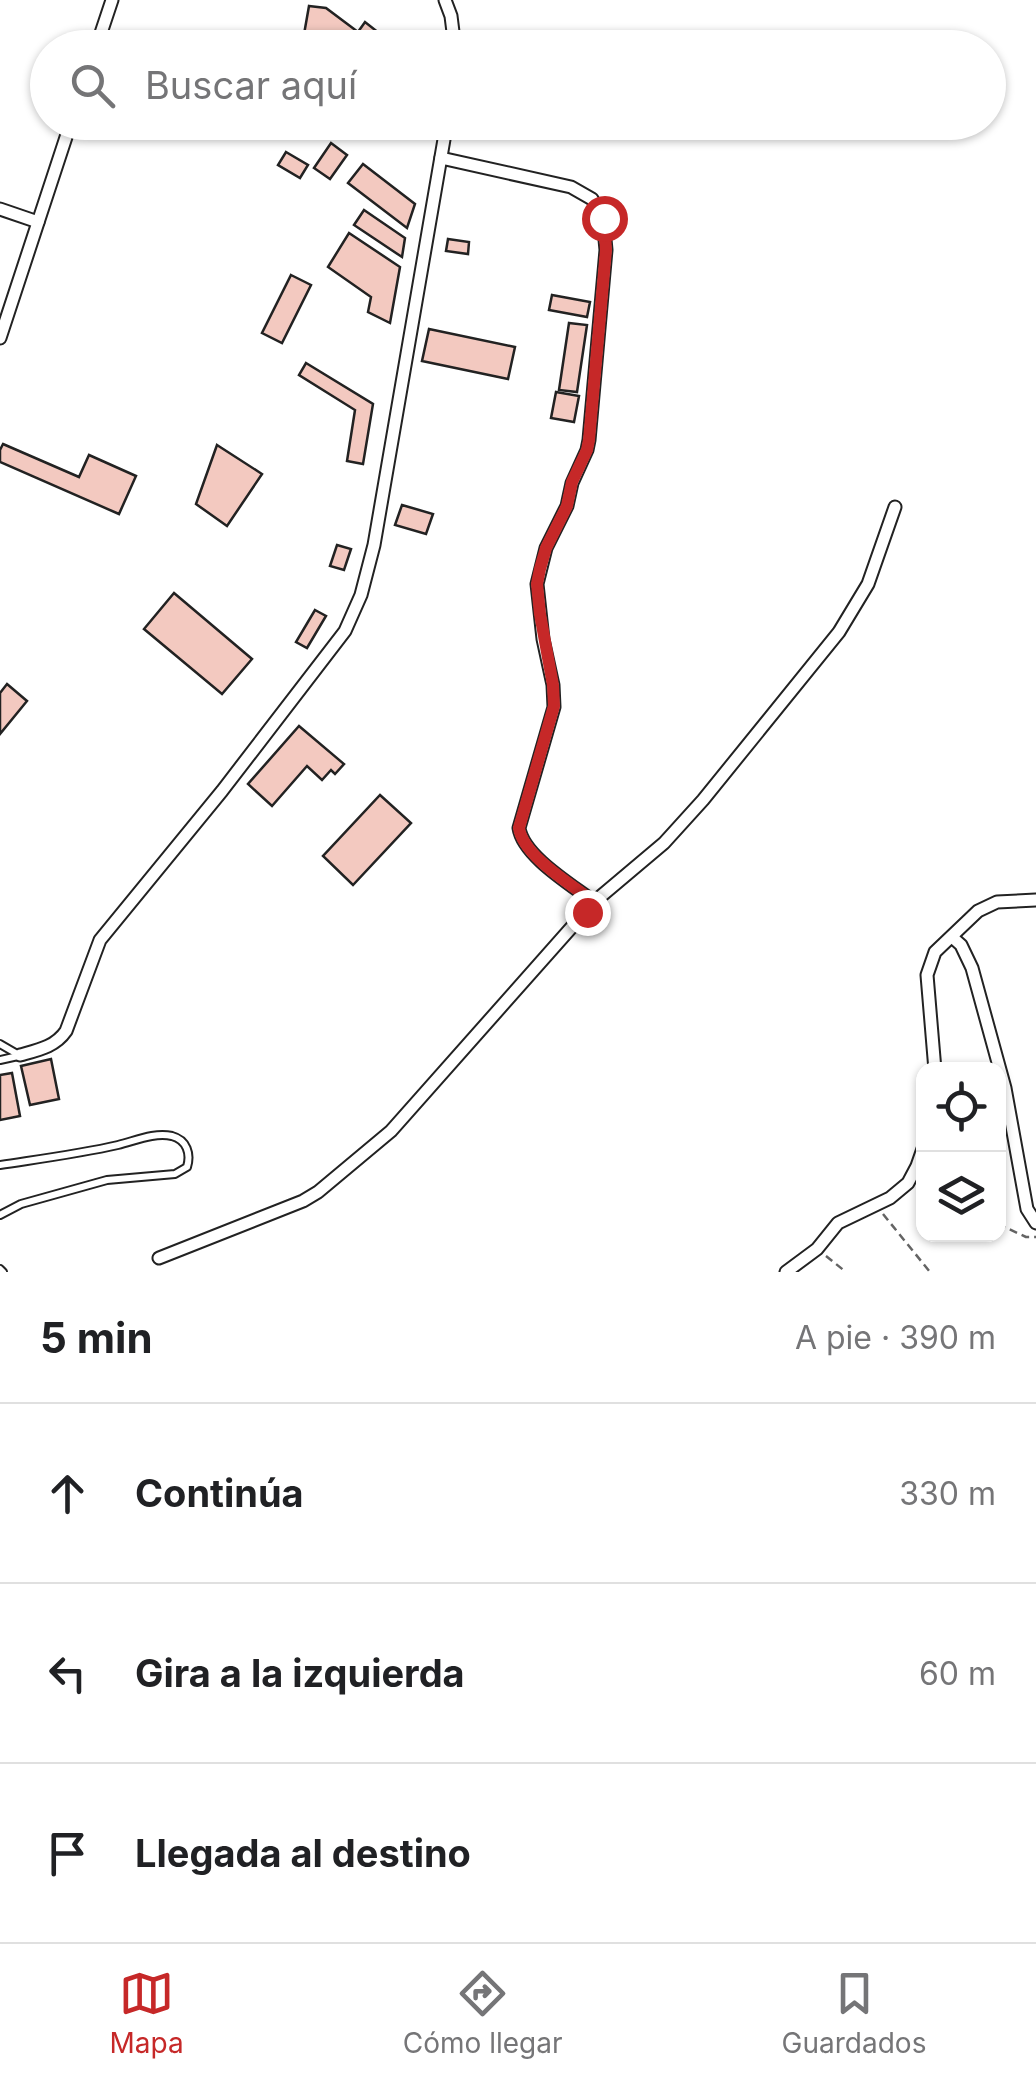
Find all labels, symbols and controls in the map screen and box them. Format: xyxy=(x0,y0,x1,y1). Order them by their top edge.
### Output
search box xyxy=(30,30,1006,140)
icon: search xyxy=(65,58,120,113)
text: Buscar aquí xyxy=(145,62,357,108)
route start xyxy=(582,196,628,242)
route end xyxy=(565,890,611,936)
map controls xyxy=(916,1062,1006,1242)
button: locate xyxy=(916,1062,1006,1152)
button: layers xyxy=(916,1152,1006,1242)
text: 5 min xyxy=(40,1312,153,1363)
text: A pie · 390 m xyxy=(795,1318,996,1357)
icon: ahead xyxy=(40,1466,95,1521)
text: Continúa xyxy=(135,1470,304,1516)
text: 330 m xyxy=(899,1474,996,1513)
icon: left xyxy=(40,1646,95,1701)
text: Gira a la izquierda xyxy=(135,1650,465,1696)
text: 60 m xyxy=(919,1654,996,1693)
icon: arrive xyxy=(40,1826,95,1881)
text: Llegada al destino xyxy=(135,1830,471,1876)
tab: Mapa xyxy=(110,1966,184,2060)
tab: Cómo llegar xyxy=(403,1966,563,2060)
tab: Guardados xyxy=(782,1966,926,2060)

